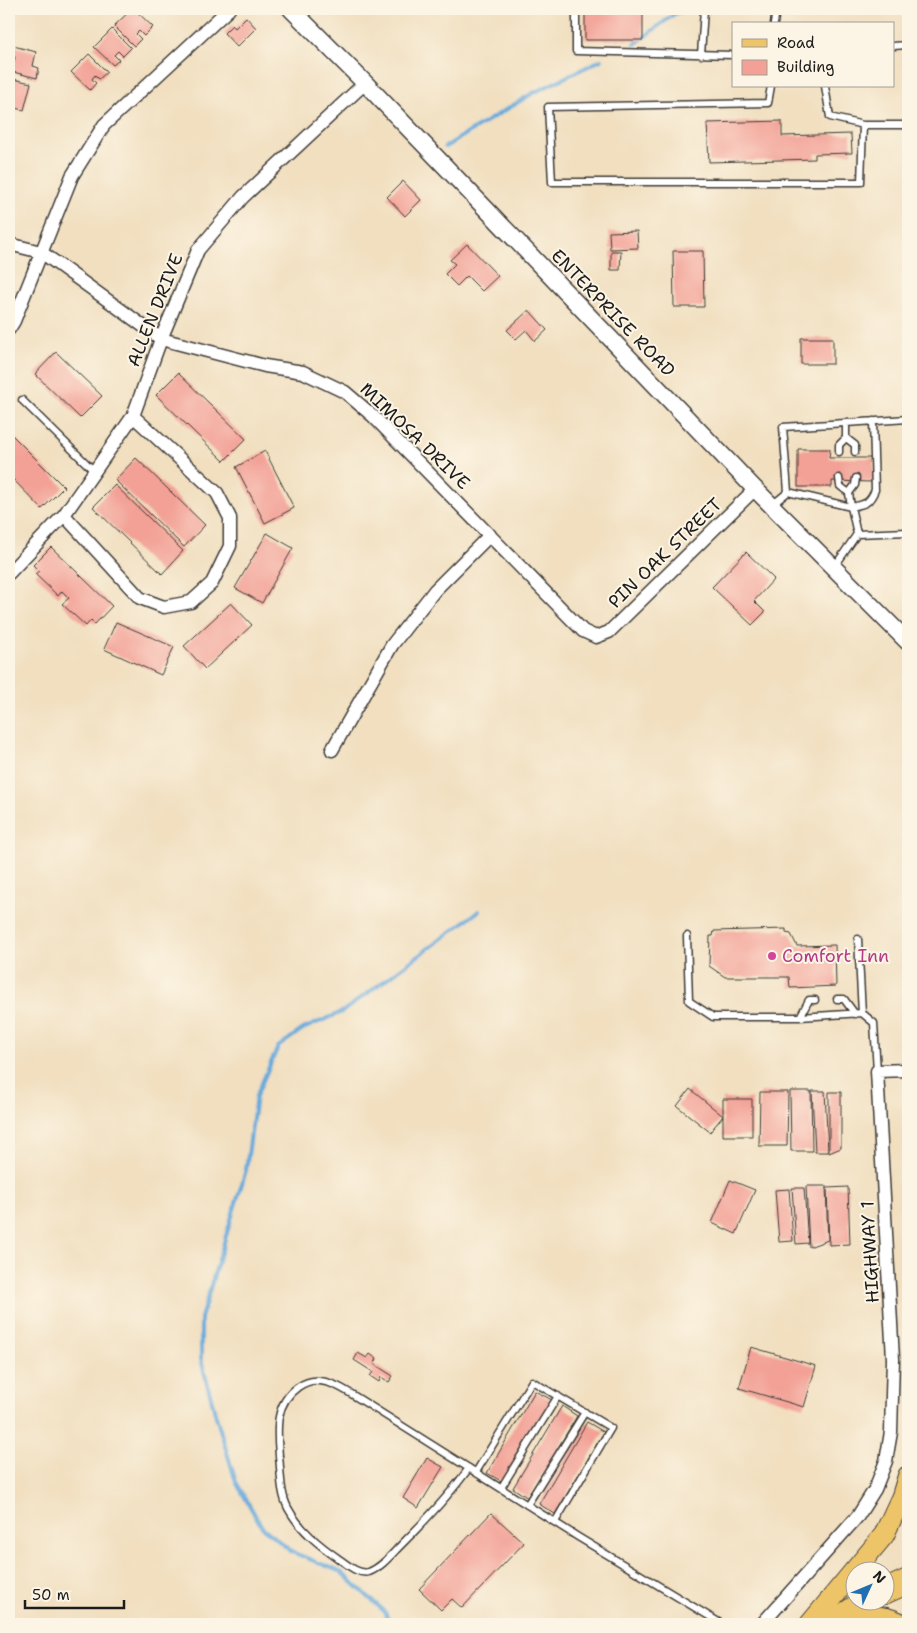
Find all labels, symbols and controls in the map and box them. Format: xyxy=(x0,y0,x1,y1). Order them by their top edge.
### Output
legend xyxy=(732,22,894,88)
text: Road xyxy=(777,33,815,53)
text: Building xyxy=(777,57,834,77)
street label: ENTERPRISE ROAD xyxy=(546,244,680,382)
street label: ALLEN DRIVE xyxy=(121,250,189,370)
street label: MIMOSA DRIVE xyxy=(355,377,475,495)
street label: PIN OAK STREET xyxy=(603,492,727,614)
place label: Comfort Inn xyxy=(782,944,889,968)
marker: Comfort Inn xyxy=(766,950,778,962)
street label: HIGHWAY 1 xyxy=(855,1200,885,1304)
north arrow xyxy=(844,1560,894,1610)
text: N xyxy=(869,1567,890,1587)
scale bar xyxy=(25,1578,124,1610)
text: 50 m xyxy=(32,1585,70,1605)

